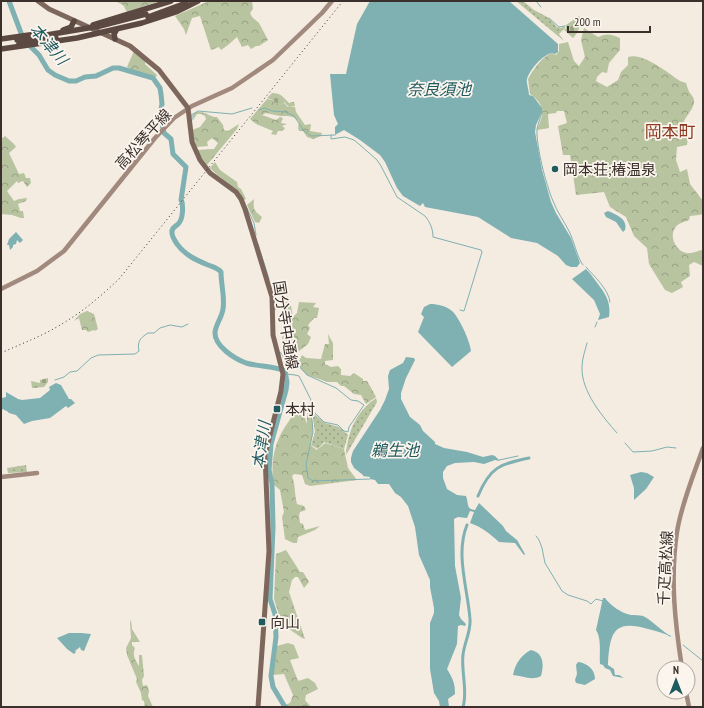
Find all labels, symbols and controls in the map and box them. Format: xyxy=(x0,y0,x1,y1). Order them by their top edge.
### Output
scale bar xyxy=(568,8,650,34)
text: 200 m xyxy=(574,14,601,29)
water label: 本津川 xyxy=(26,19,74,70)
water label: 奈良須池 xyxy=(407,79,473,99)
street label: 高松琴平線 xyxy=(111,105,175,173)
district label: 岡本町 xyxy=(645,121,696,143)
place label: 岡本荘;椿温泉 xyxy=(563,160,656,179)
marker: 岡本荘;椿温泉 xyxy=(550,164,560,174)
street label: 国分寺中通線 xyxy=(270,279,302,371)
place label: 本村 xyxy=(285,400,315,419)
marker: 本村 xyxy=(272,404,282,414)
water label: 本津川 xyxy=(248,418,275,470)
water label: 鵜生池 xyxy=(371,440,421,460)
street label: 千疋高松線 xyxy=(654,530,676,606)
place label: 向山 xyxy=(270,613,300,632)
marker: 向山 xyxy=(257,617,267,627)
north arrow xyxy=(656,660,696,700)
text: N xyxy=(673,663,679,677)

